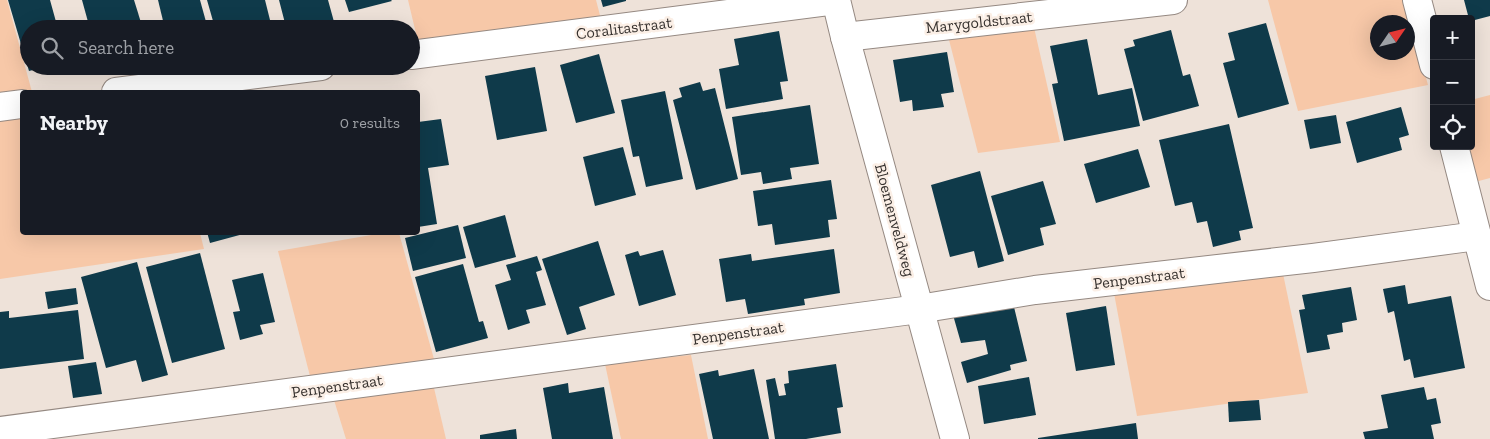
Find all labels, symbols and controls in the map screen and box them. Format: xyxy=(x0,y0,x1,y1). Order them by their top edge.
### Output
street label: Marygoldstraat xyxy=(925,7,1033,37)
street label: Coralitastraat xyxy=(575,13,673,43)
north arrow xyxy=(1370,15,1415,60)
map controls xyxy=(1430,15,1475,150)
button: + xyxy=(1430,15,1475,60)
search box xyxy=(20,20,420,75)
icon: search xyxy=(38,34,66,62)
text: Search here xyxy=(78,36,174,59)
button: − xyxy=(1430,60,1475,105)
button: locate xyxy=(1430,105,1475,150)
text: Nearby xyxy=(40,110,108,135)
text: 0 results xyxy=(340,113,400,132)
street label: Bloemenveldweg xyxy=(871,161,919,279)
street label: Penpenstraat xyxy=(1092,263,1186,293)
street label: Penpenstraat xyxy=(691,317,785,349)
street label: Penpenstraat xyxy=(290,370,384,402)

